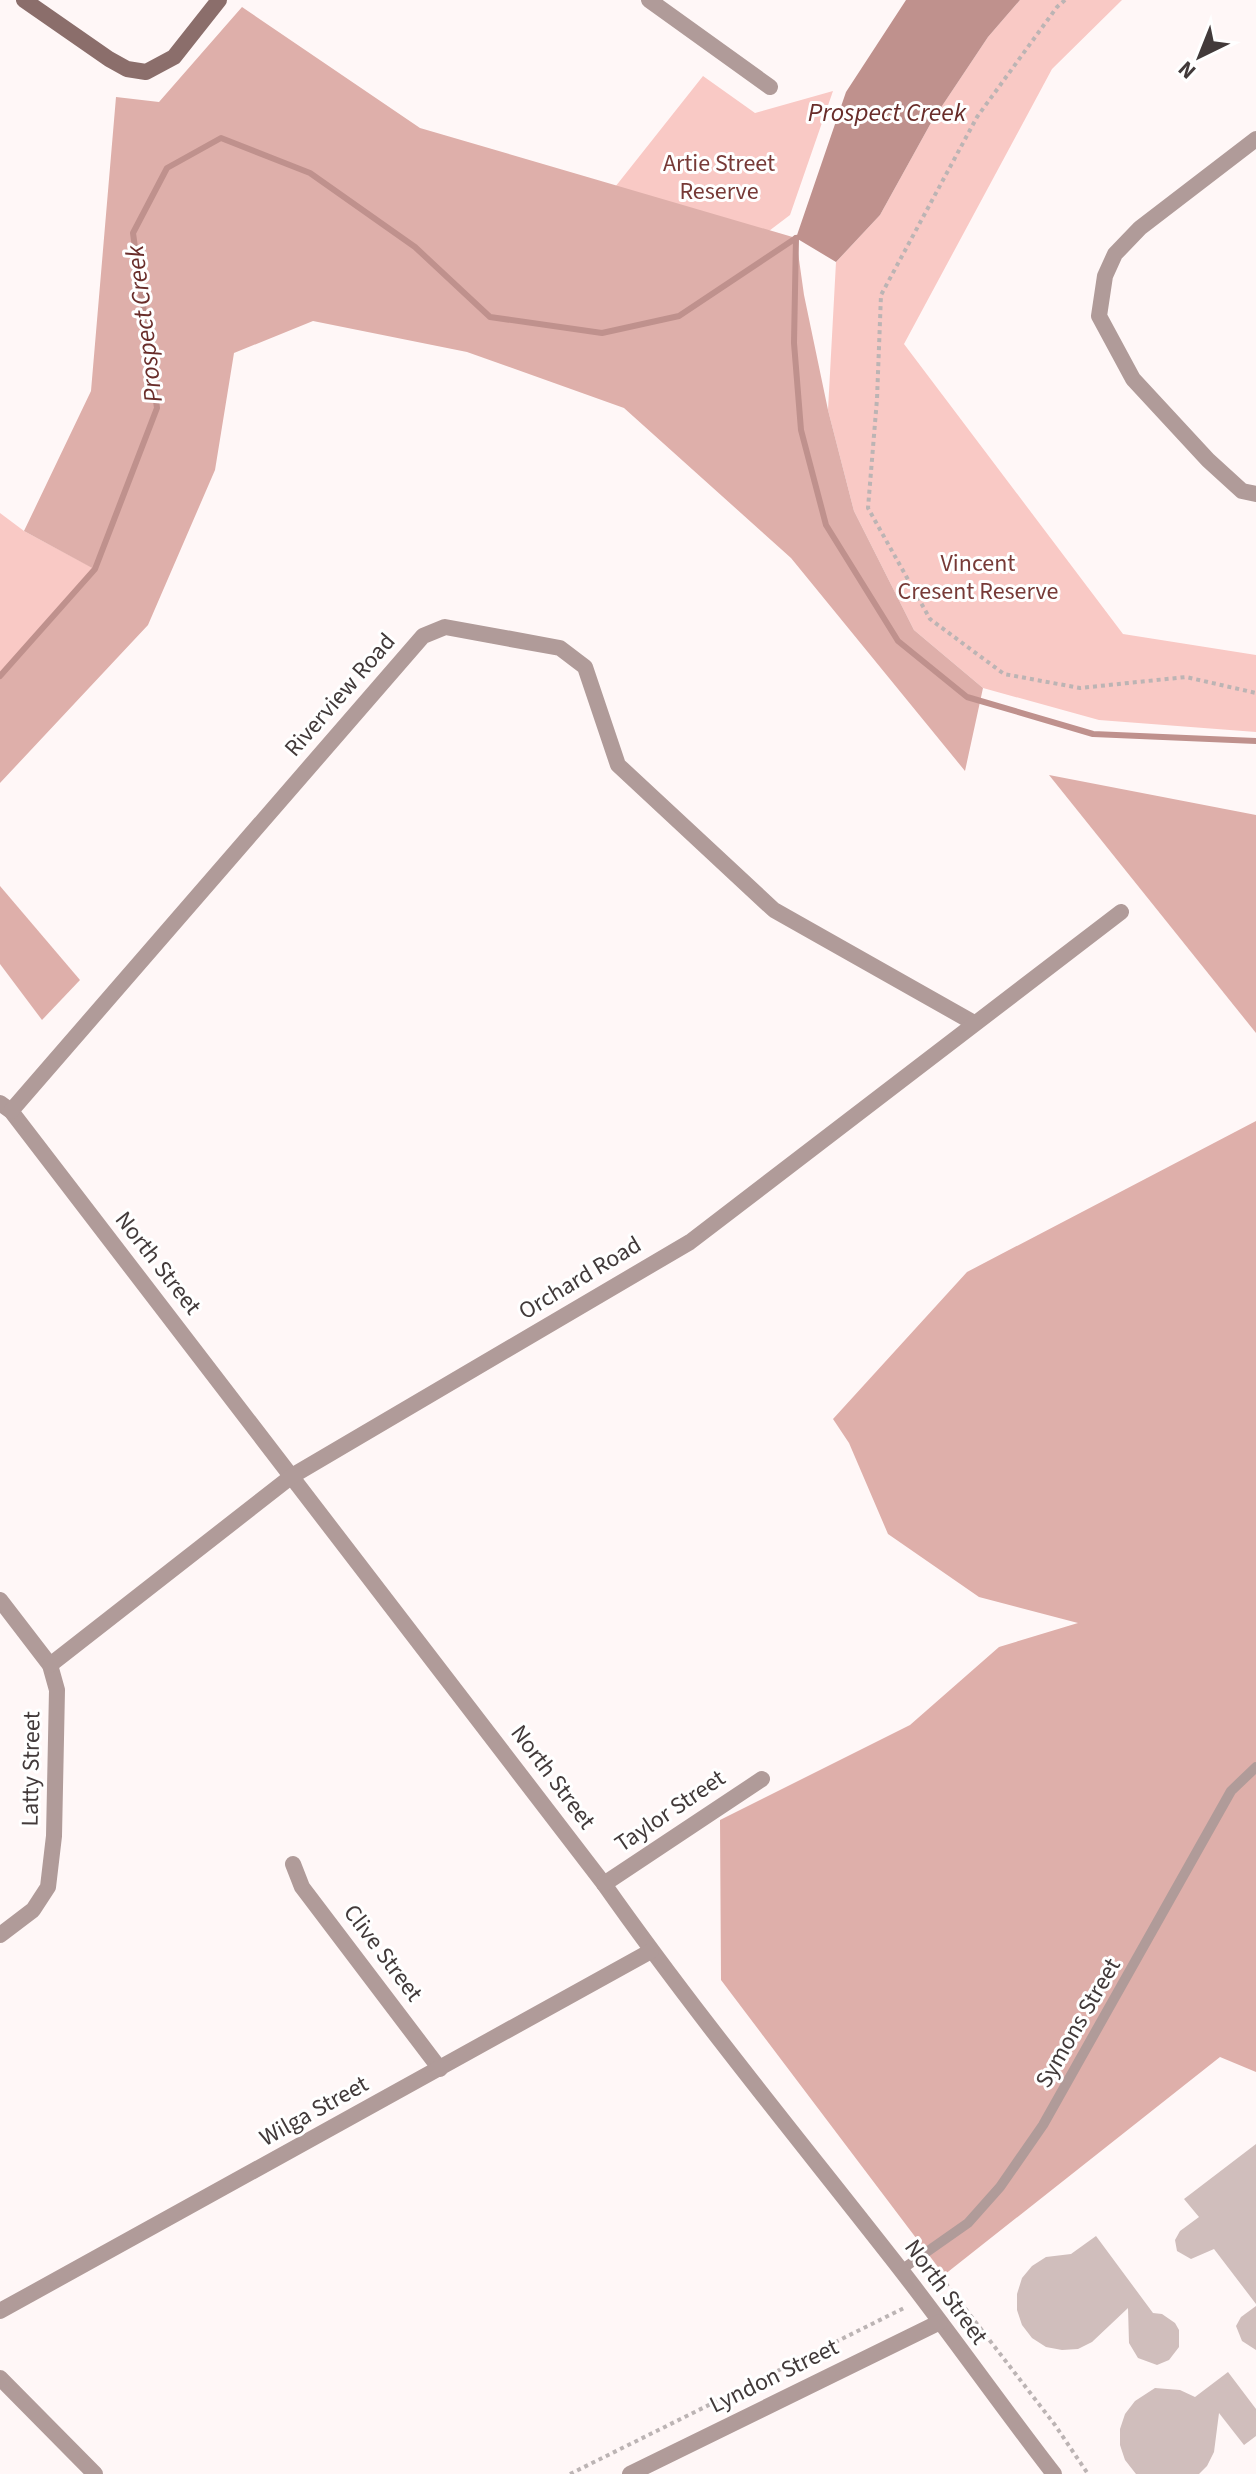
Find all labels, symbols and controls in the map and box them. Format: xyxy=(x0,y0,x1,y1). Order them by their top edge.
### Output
north arrow xyxy=(1160,16,1240,96)
text: N xyxy=(1171,53,1203,87)
water label: Prospect Creek xyxy=(808,94,967,131)
park label: Artie Street Reserve xyxy=(663,146,775,209)
water label: Prospect Creek xyxy=(116,243,172,405)
park label: Vincent Cresent Reserve xyxy=(898,546,1058,609)
street label: Riverview Road xyxy=(276,625,404,765)
street label: North Street xyxy=(106,1204,210,1322)
street label: Orchard Road xyxy=(512,1228,648,1328)
street label: Latty Street xyxy=(12,1711,50,1827)
street label: North Street xyxy=(502,1717,604,1837)
street label: Taylor Street xyxy=(608,1761,732,1861)
street label: Clive Street xyxy=(335,1897,431,2009)
street label: Symons Street xyxy=(1027,1951,1129,2095)
street label: Wilga Street xyxy=(253,2067,375,2155)
street label: North Street xyxy=(896,2232,996,2352)
street label: Lyndon Street xyxy=(704,2330,844,2422)

